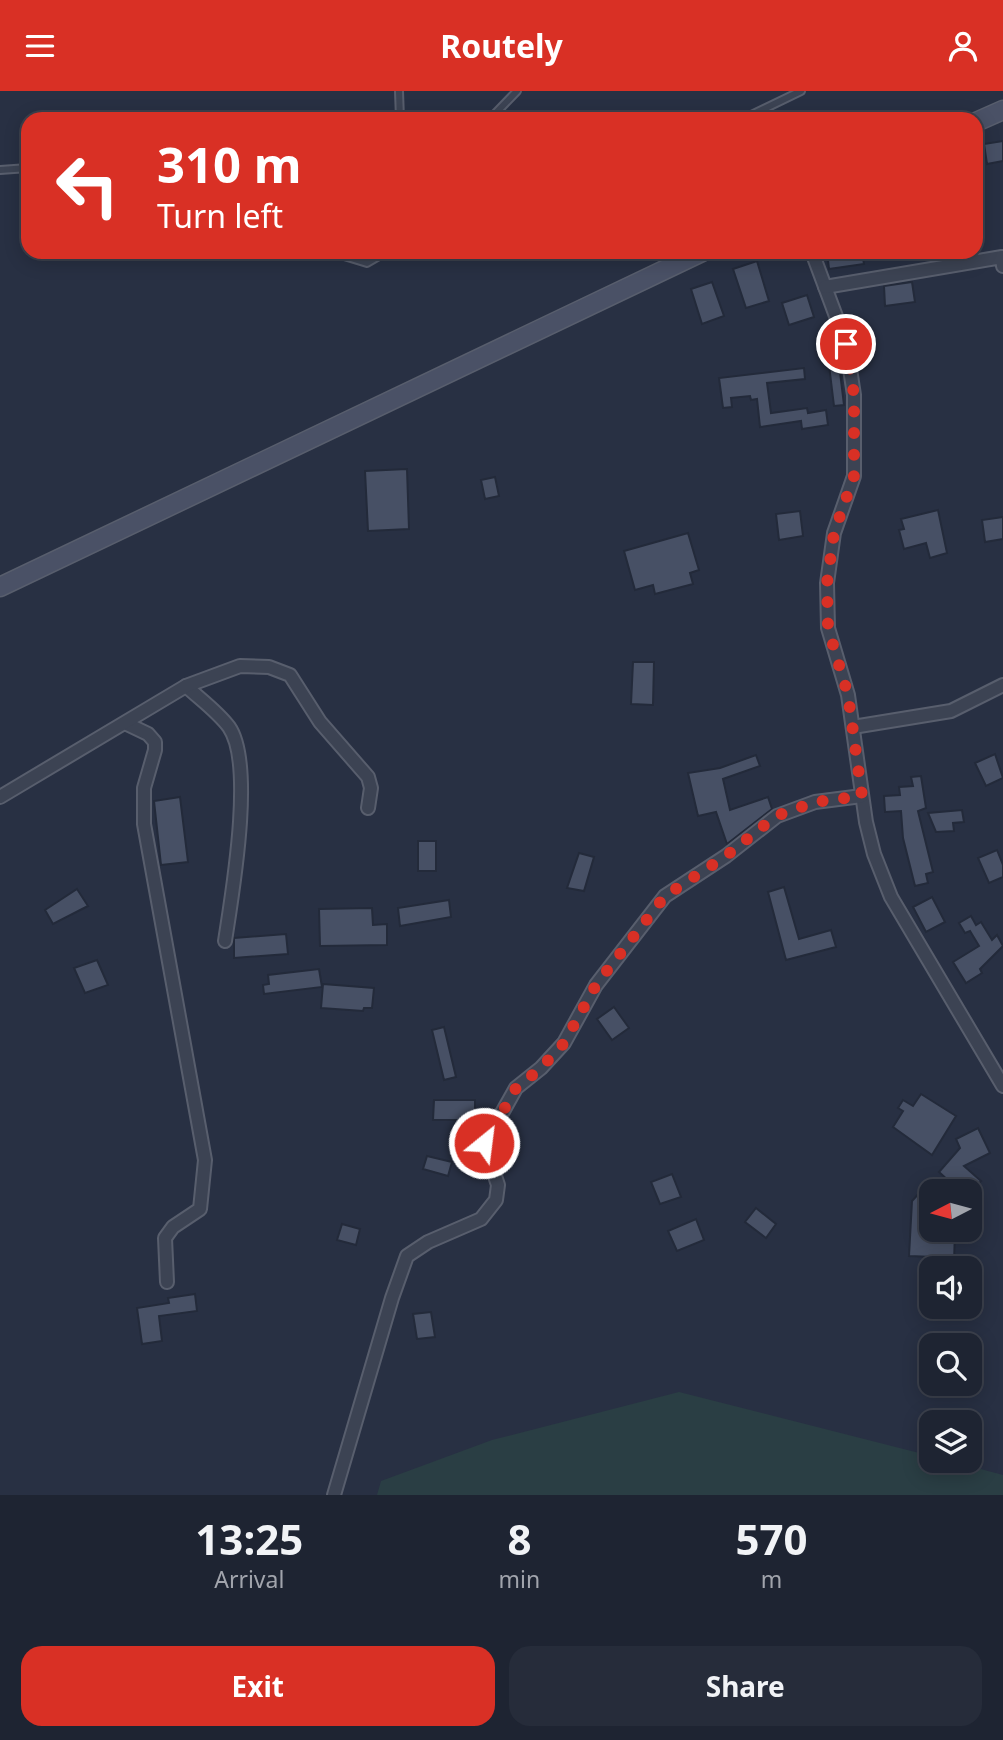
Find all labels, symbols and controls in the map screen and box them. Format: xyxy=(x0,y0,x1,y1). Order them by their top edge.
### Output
text: Routely xyxy=(440,24,563,67)
icon: menu xyxy=(21,27,59,65)
icon: person xyxy=(944,27,982,65)
text: 310 m xyxy=(157,131,302,197)
icon: left xyxy=(42,140,133,231)
text: Turn left xyxy=(157,194,283,237)
pin xyxy=(816,314,876,374)
icon: arrive xyxy=(827,325,865,363)
position arrow xyxy=(447,1106,521,1180)
north arrow xyxy=(919,1179,982,1243)
map controls xyxy=(919,1179,982,1473)
button: sound xyxy=(919,1256,982,1319)
button: search xyxy=(919,1333,982,1396)
button: layers xyxy=(919,1410,982,1473)
text: 13:25 xyxy=(195,1510,303,1567)
text: 8 xyxy=(507,1510,531,1567)
text: 570 xyxy=(736,1510,808,1567)
text: Arrival xyxy=(214,1563,284,1595)
text: min xyxy=(499,1563,540,1595)
text: m xyxy=(761,1563,782,1595)
button: Exit xyxy=(21,1646,495,1726)
button: Share xyxy=(509,1646,982,1726)

